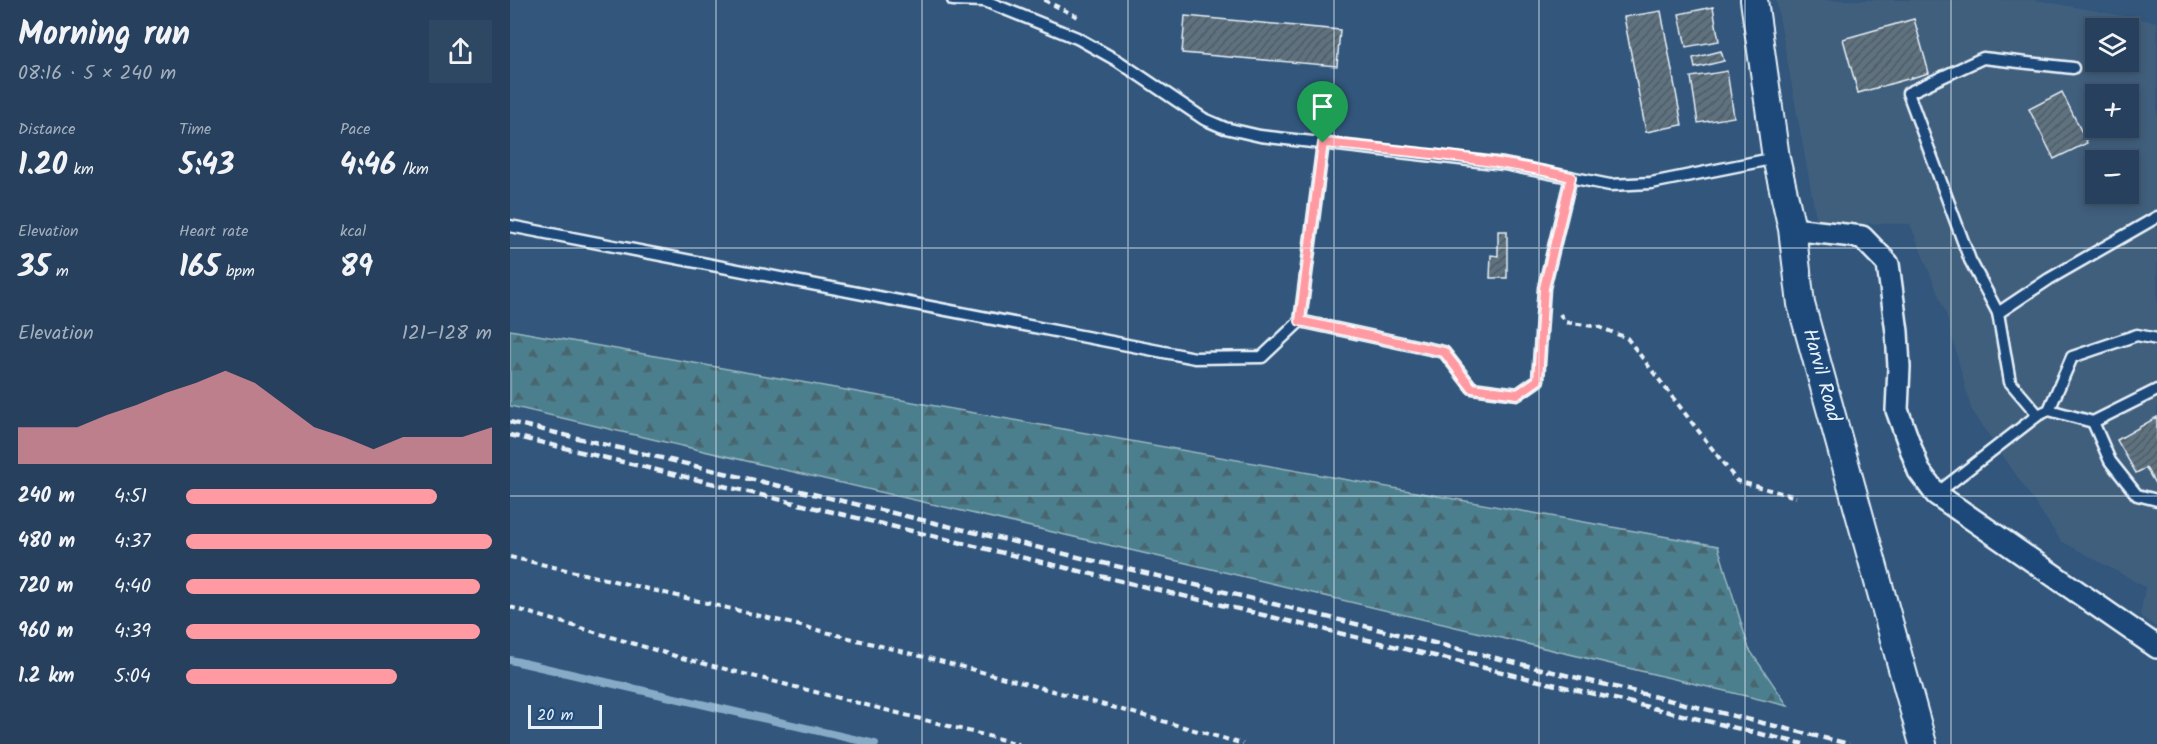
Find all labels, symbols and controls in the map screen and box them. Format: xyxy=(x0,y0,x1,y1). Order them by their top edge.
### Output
text: Morning run xyxy=(18,9,190,62)
map controls xyxy=(2085,18,2139,204)
button: layers xyxy=(2085,18,2139,72)
button: share xyxy=(429,20,492,83)
text: 08:16 · 5 × 240 m xyxy=(18,58,176,90)
pin xyxy=(1297,81,1348,143)
button: + xyxy=(2085,84,2139,138)
icon: arrive xyxy=(1306,90,1339,123)
text: Distance xyxy=(18,117,76,142)
text: Time xyxy=(179,117,211,142)
text: Pace xyxy=(340,117,371,142)
text: 1.20 xyxy=(18,142,67,190)
text: 5:43 xyxy=(179,142,234,190)
text: 4:46 xyxy=(340,142,396,190)
button: − xyxy=(2085,150,2139,204)
text: km xyxy=(67,157,94,182)
text: /km xyxy=(396,157,429,182)
text: Elevation xyxy=(18,219,79,244)
text: Heart rate xyxy=(179,219,249,244)
text: kcal xyxy=(340,219,366,244)
text: 35 xyxy=(18,244,50,292)
text: 165 xyxy=(179,244,220,292)
text: 89 xyxy=(340,244,373,292)
text: m xyxy=(50,259,69,284)
text: bpm xyxy=(220,259,255,284)
text: Elevation xyxy=(18,318,94,350)
text: 121–128 m xyxy=(402,318,492,350)
street label: Harvil Road xyxy=(1793,325,1849,427)
text: 240 m xyxy=(18,481,75,513)
text: 4:51 xyxy=(114,481,147,513)
text: 480 m xyxy=(18,526,75,558)
text: 4:37 xyxy=(114,526,151,558)
text: 720 m xyxy=(18,571,73,603)
text: 4:40 xyxy=(114,571,151,603)
text: 960 m xyxy=(18,616,73,648)
text: 4:39 xyxy=(114,616,151,648)
text: 1.2 km xyxy=(18,661,74,693)
text: 5:04 xyxy=(114,661,151,693)
scale bar xyxy=(528,702,602,730)
text: 20 m xyxy=(537,703,573,728)

